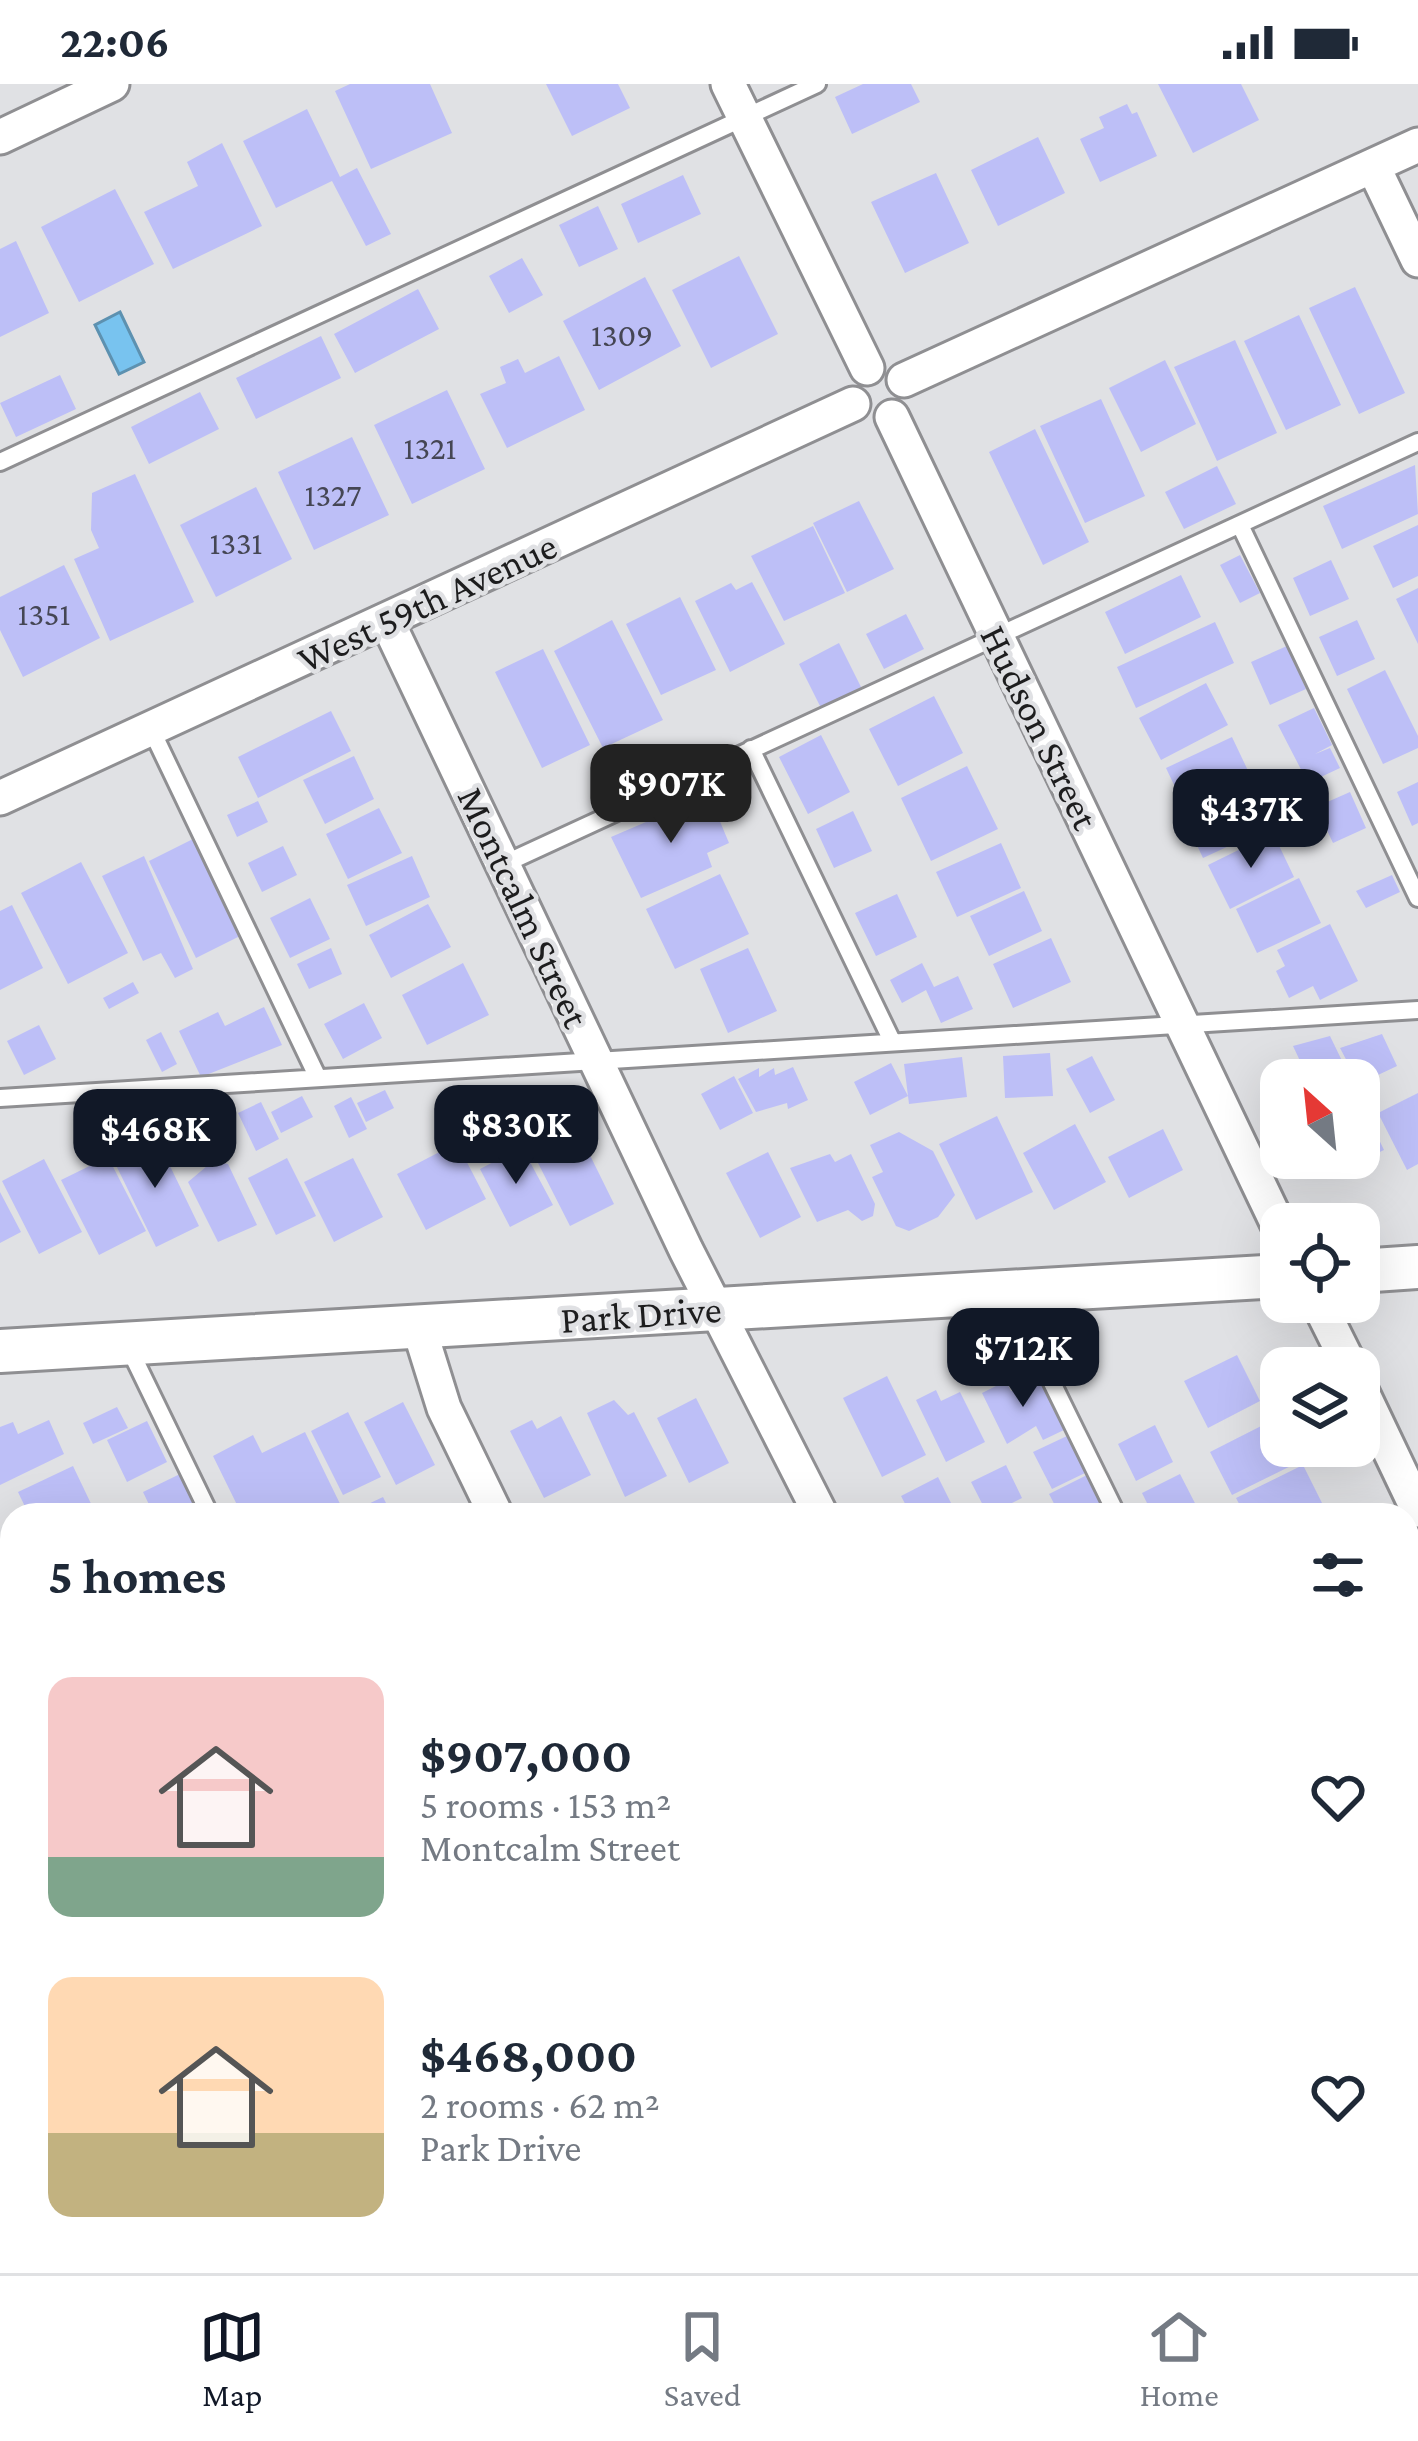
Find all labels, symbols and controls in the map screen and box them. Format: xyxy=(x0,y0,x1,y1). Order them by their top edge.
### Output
text: 22:06 xyxy=(60,17,170,67)
house number: 1309 xyxy=(591,316,653,353)
house number: 1321 xyxy=(403,429,457,466)
house number: 1327 xyxy=(305,476,361,513)
street label: West 59th Avenue xyxy=(291,523,563,681)
house number: 1331 xyxy=(209,524,263,561)
house number: 1351 xyxy=(18,595,70,632)
street label: Hudson Street xyxy=(972,618,1108,837)
pin: $907K xyxy=(587,744,755,846)
text: $907K xyxy=(617,761,725,804)
pin: $437K xyxy=(1167,769,1335,871)
street label: Montcalm Street xyxy=(450,780,599,1035)
text: $437K xyxy=(1200,786,1302,829)
north arrow xyxy=(1260,1059,1380,1179)
map controls xyxy=(1260,1059,1380,1467)
pin: $830K xyxy=(432,1085,600,1187)
pin: $468K xyxy=(71,1089,239,1191)
text: $830K xyxy=(461,1102,571,1145)
text: $468K xyxy=(100,1106,210,1149)
button: locate xyxy=(1260,1203,1380,1323)
street label: Park Drive xyxy=(559,1287,723,1341)
pin: $712K xyxy=(939,1308,1107,1410)
text: $712K xyxy=(974,1325,1072,1368)
button: layers xyxy=(1260,1347,1380,1467)
icon: filters xyxy=(1305,1542,1371,1608)
text: 5 homes xyxy=(48,1547,226,1604)
icon: home xyxy=(144,1725,288,1869)
text: $907,000 xyxy=(420,1726,632,1783)
icon: heart xyxy=(1305,1764,1371,1830)
text: 5 rooms · 153 m² xyxy=(420,1783,671,1826)
text: Montcalm Street xyxy=(420,1826,680,1869)
icon: home xyxy=(144,2025,288,2169)
text: $468,000 xyxy=(420,2026,637,2083)
icon: heart xyxy=(1305,2064,1371,2130)
text: 2 rooms · 62 m² xyxy=(420,2083,660,2126)
text: Park Drive xyxy=(420,2126,581,2169)
tab: Map xyxy=(199,2304,265,2413)
tab: Saved xyxy=(664,2304,741,2413)
tab: Home xyxy=(1140,2304,1219,2413)

